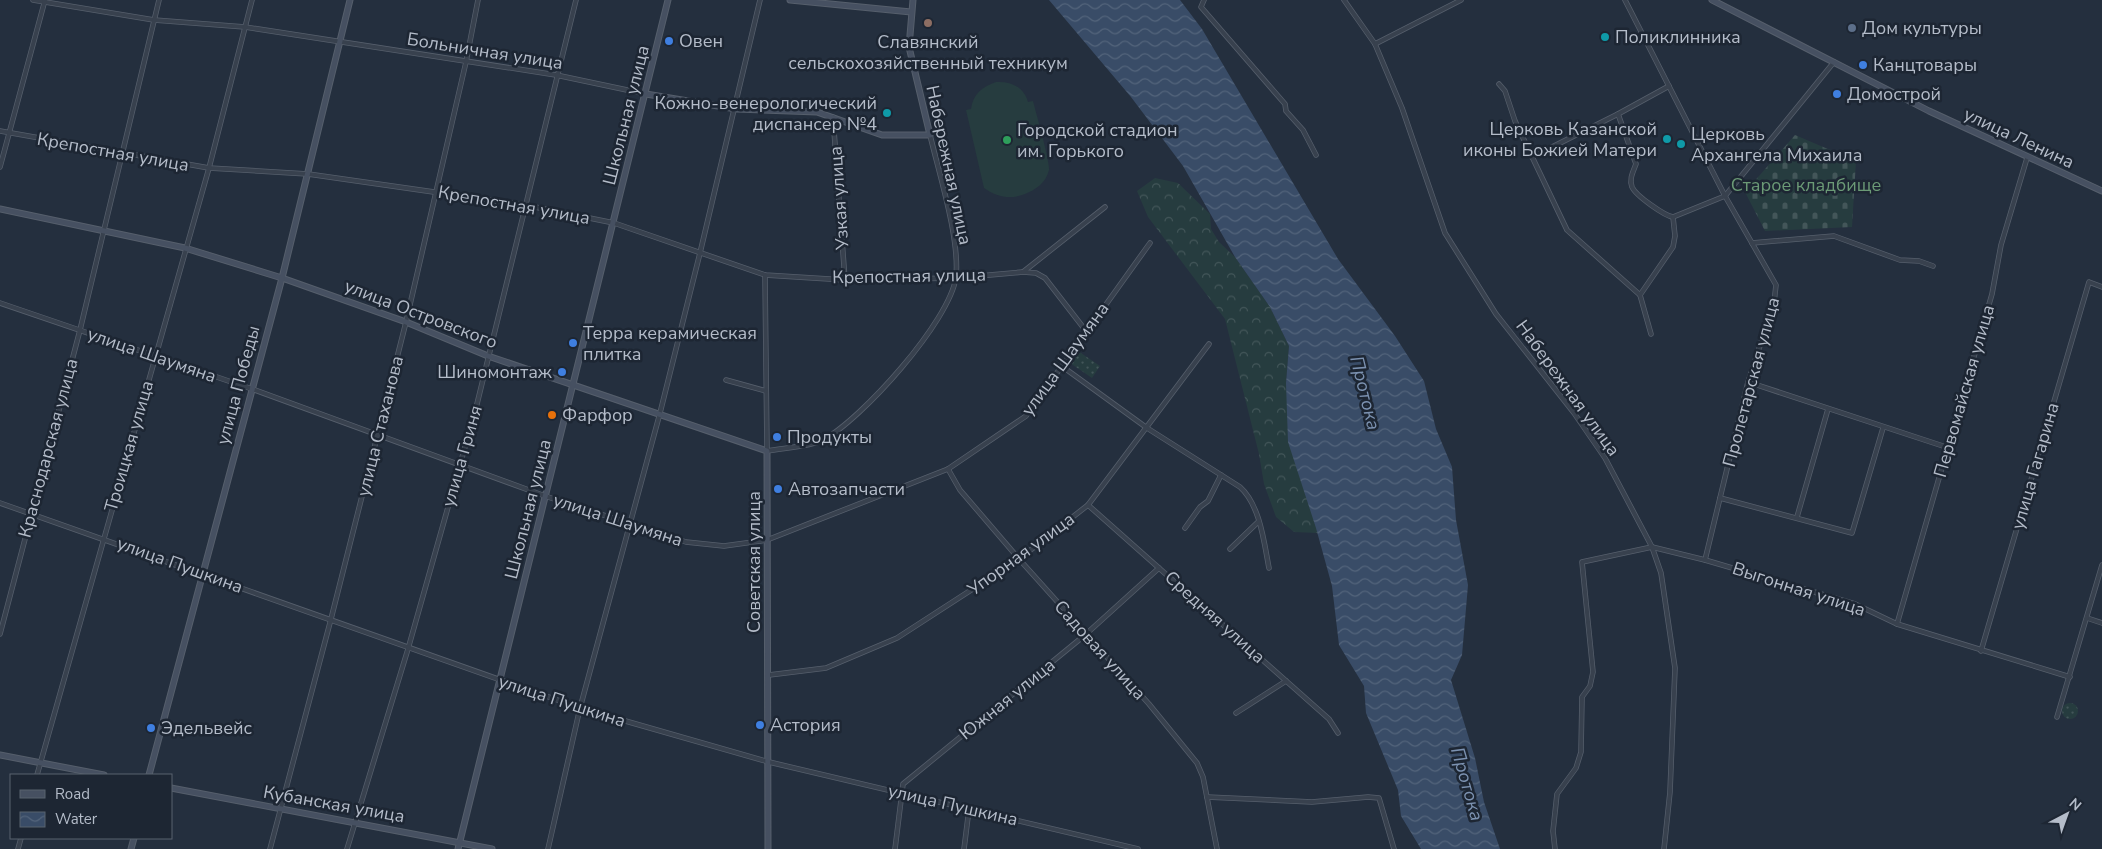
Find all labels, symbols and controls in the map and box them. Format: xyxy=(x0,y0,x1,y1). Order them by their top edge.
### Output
place label: Дом культуры xyxy=(1862,16,1982,40)
marker: Славянский сельскохозяйственный техникум xyxy=(922,17,934,29)
marker: Дом культуры xyxy=(1846,22,1858,34)
place label: Поликлинника xyxy=(1615,25,1741,49)
street label: Больничная улица xyxy=(405,27,565,75)
place label: Овен xyxy=(679,29,723,53)
place label: Славянский сельскохозяйственный техникум xyxy=(788,30,1068,75)
marker: Поликлинника xyxy=(1599,31,1611,43)
marker: Овен xyxy=(663,35,675,47)
street label: Школьная улица xyxy=(597,43,655,187)
place label: Канцтовары xyxy=(1873,53,1977,77)
marker: Канцтовары xyxy=(1857,59,1869,71)
place label: Домострой xyxy=(1847,82,1941,106)
street label: Набережная улица xyxy=(920,83,978,247)
marker: Домострой xyxy=(1831,88,1843,100)
place label: Кожно-венерологический диспансер №4 xyxy=(654,91,877,136)
street label: улица Ленина xyxy=(1960,102,2078,174)
marker: Кожно-венерологический диспансер №4 xyxy=(881,107,893,119)
place label: Церковь Казанской иконы Божией Матери xyxy=(1463,117,1657,162)
place label: Городской cтадион им. Горького xyxy=(1017,118,1178,163)
place label: Церковь Архангела Михаила xyxy=(1691,122,1862,167)
street label: Крепостная улица xyxy=(35,127,191,177)
marker: Церковь Казанской иконы Божией Матери xyxy=(1661,133,1673,145)
marker: Городской cтадион им. Горького xyxy=(1001,134,1013,146)
marker: Церковь Архангела Михаила xyxy=(1675,138,1687,150)
street label: Узкая улица xyxy=(823,146,855,251)
park label: Старое кладбище xyxy=(1731,173,1881,197)
street label: Крепостная улица xyxy=(436,180,592,230)
street label: Крепостная улица xyxy=(832,263,986,289)
street label: улица Островского xyxy=(341,274,501,354)
street label: Пролетарская улица xyxy=(1717,294,1785,470)
street label: улица Шаумяна xyxy=(1016,297,1114,421)
street label: Первомайская улица xyxy=(1928,302,2000,480)
street label: Набережная улица xyxy=(1510,315,1626,461)
place label: Терра керамическая плитка xyxy=(583,321,757,366)
street label: улица Шаумяна xyxy=(84,322,220,388)
street label: улица Победы xyxy=(211,323,265,447)
marker: Терра керамическая плитка xyxy=(567,337,579,349)
street label: улица Стаханова xyxy=(351,353,409,499)
water label: Протока xyxy=(1343,353,1387,433)
street label: Краснодарская улица xyxy=(13,356,83,540)
place label: Шиномонтаж xyxy=(437,360,553,384)
marker: Шиномонтаж xyxy=(556,366,568,378)
street label: Троицкая улица xyxy=(99,378,159,514)
street label: улица Гагарина xyxy=(2005,400,2065,532)
street label: улица Гриня xyxy=(436,402,488,510)
place label: Фарфор xyxy=(562,403,633,427)
marker: Фарфор xyxy=(546,409,558,421)
place label: Продукты xyxy=(787,425,872,449)
marker: Продукты xyxy=(771,431,783,443)
street label: Школьная улица xyxy=(499,437,557,581)
place label: Автозапчасти xyxy=(788,477,905,501)
marker: Автозапчасти xyxy=(772,483,784,495)
street label: улица Шаумяна xyxy=(550,488,686,552)
street label: Советская улица xyxy=(742,491,766,633)
street label: Упорная улица xyxy=(962,507,1079,602)
street label: улица Пушкина xyxy=(114,531,246,599)
street label: Выгонная улица xyxy=(1729,556,1869,622)
street label: Средняя улица xyxy=(1159,565,1271,669)
street label: Садовая улица xyxy=(1049,595,1151,705)
street label: Южная улица xyxy=(954,653,1060,745)
street label: улица Пушкина xyxy=(495,669,629,733)
place label: Астория xyxy=(770,713,841,737)
place label: Эдельвейс xyxy=(161,716,252,740)
marker: Астория xyxy=(754,719,766,731)
marker: Эдельвейс xyxy=(145,722,157,734)
water label: Протока xyxy=(1444,744,1490,824)
legend xyxy=(10,774,172,839)
street label: улица Пушкина xyxy=(886,778,1020,832)
street label: Кубанская улица xyxy=(261,780,407,828)
text: Road xyxy=(55,784,90,804)
north arrow xyxy=(2042,789,2092,839)
text: N xyxy=(2065,794,2085,815)
text: Water xyxy=(55,809,98,829)

